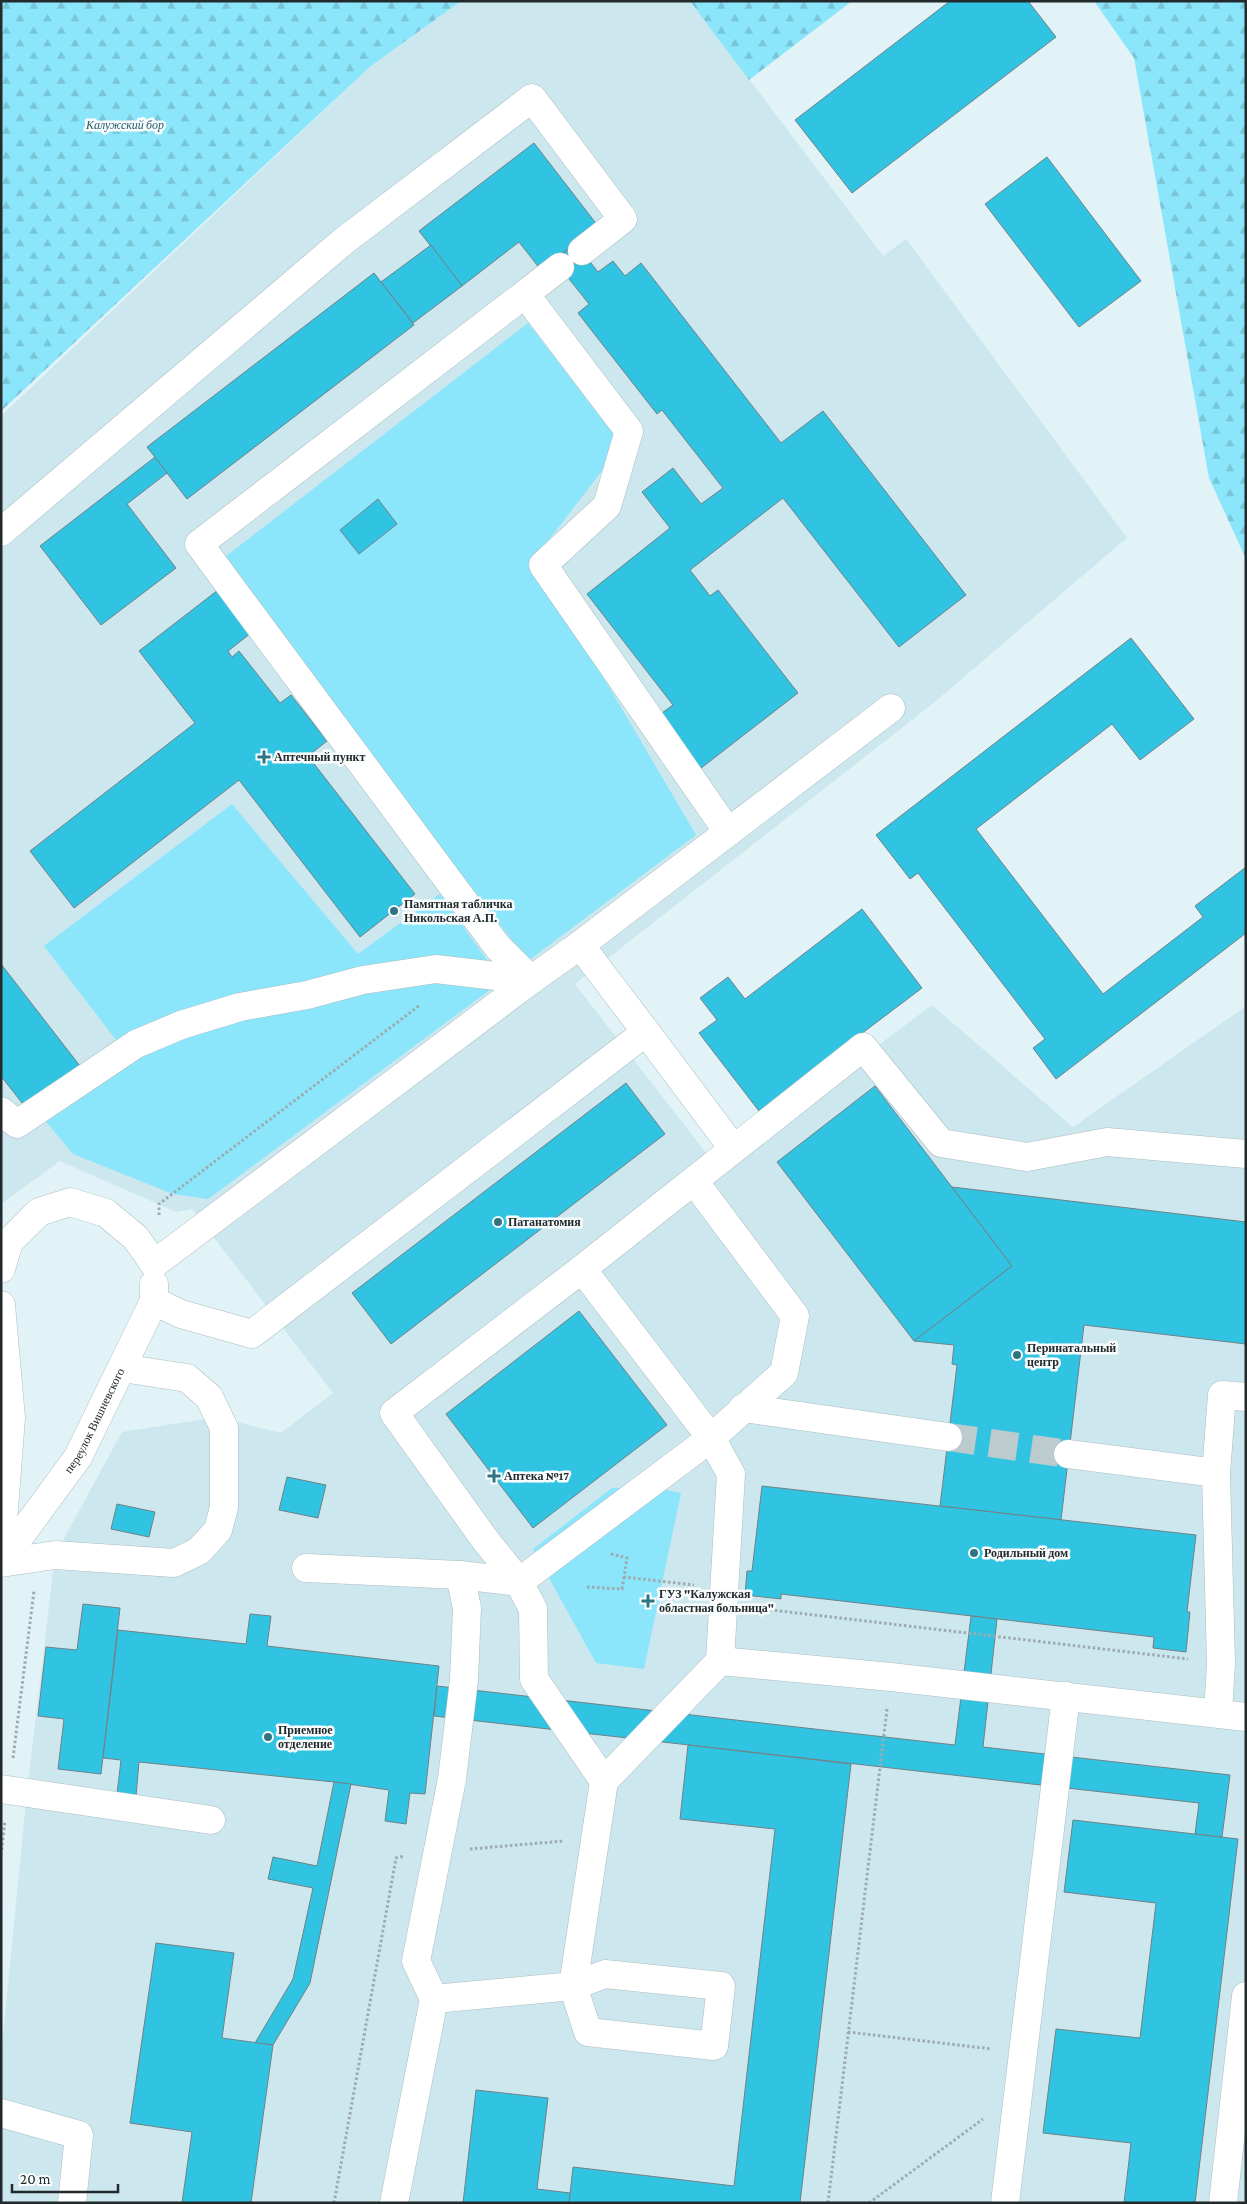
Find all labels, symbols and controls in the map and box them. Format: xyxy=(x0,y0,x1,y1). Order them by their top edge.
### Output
park label: Калужский бор xyxy=(85,118,164,132)
place label: Аптечный пункт xyxy=(274,750,366,764)
marker: Аптечный пункт xyxy=(258,751,270,763)
place label: Памятная табличка Никольская А.П. xyxy=(404,897,513,925)
marker: Памятная табличка Никольская А.П. xyxy=(388,905,400,917)
place label: Патанатомия xyxy=(508,1215,581,1229)
marker: Патанатомия xyxy=(492,1216,504,1228)
place label: Перинатальный центр xyxy=(1027,1341,1116,1369)
marker: Перинатальный центр xyxy=(1011,1349,1023,1361)
street label: переулок Вишневского xyxy=(61,1366,127,1476)
place label: Аптека №17 xyxy=(504,1469,569,1483)
marker: Аптека №17 xyxy=(488,1470,500,1482)
place label: Родильный дом xyxy=(984,1546,1068,1560)
marker: Родильный дом xyxy=(968,1547,980,1559)
place label: ГУЗ "Калужская областная больница" xyxy=(659,1587,774,1615)
marker: ГУЗ "Калужская областная больница" xyxy=(641,1594,655,1608)
place label: Приемное отделение xyxy=(278,1723,333,1751)
marker: Приемное отделение xyxy=(262,1731,274,1743)
scale bar xyxy=(12,2162,119,2194)
text: 20 m xyxy=(20,2171,51,2187)

